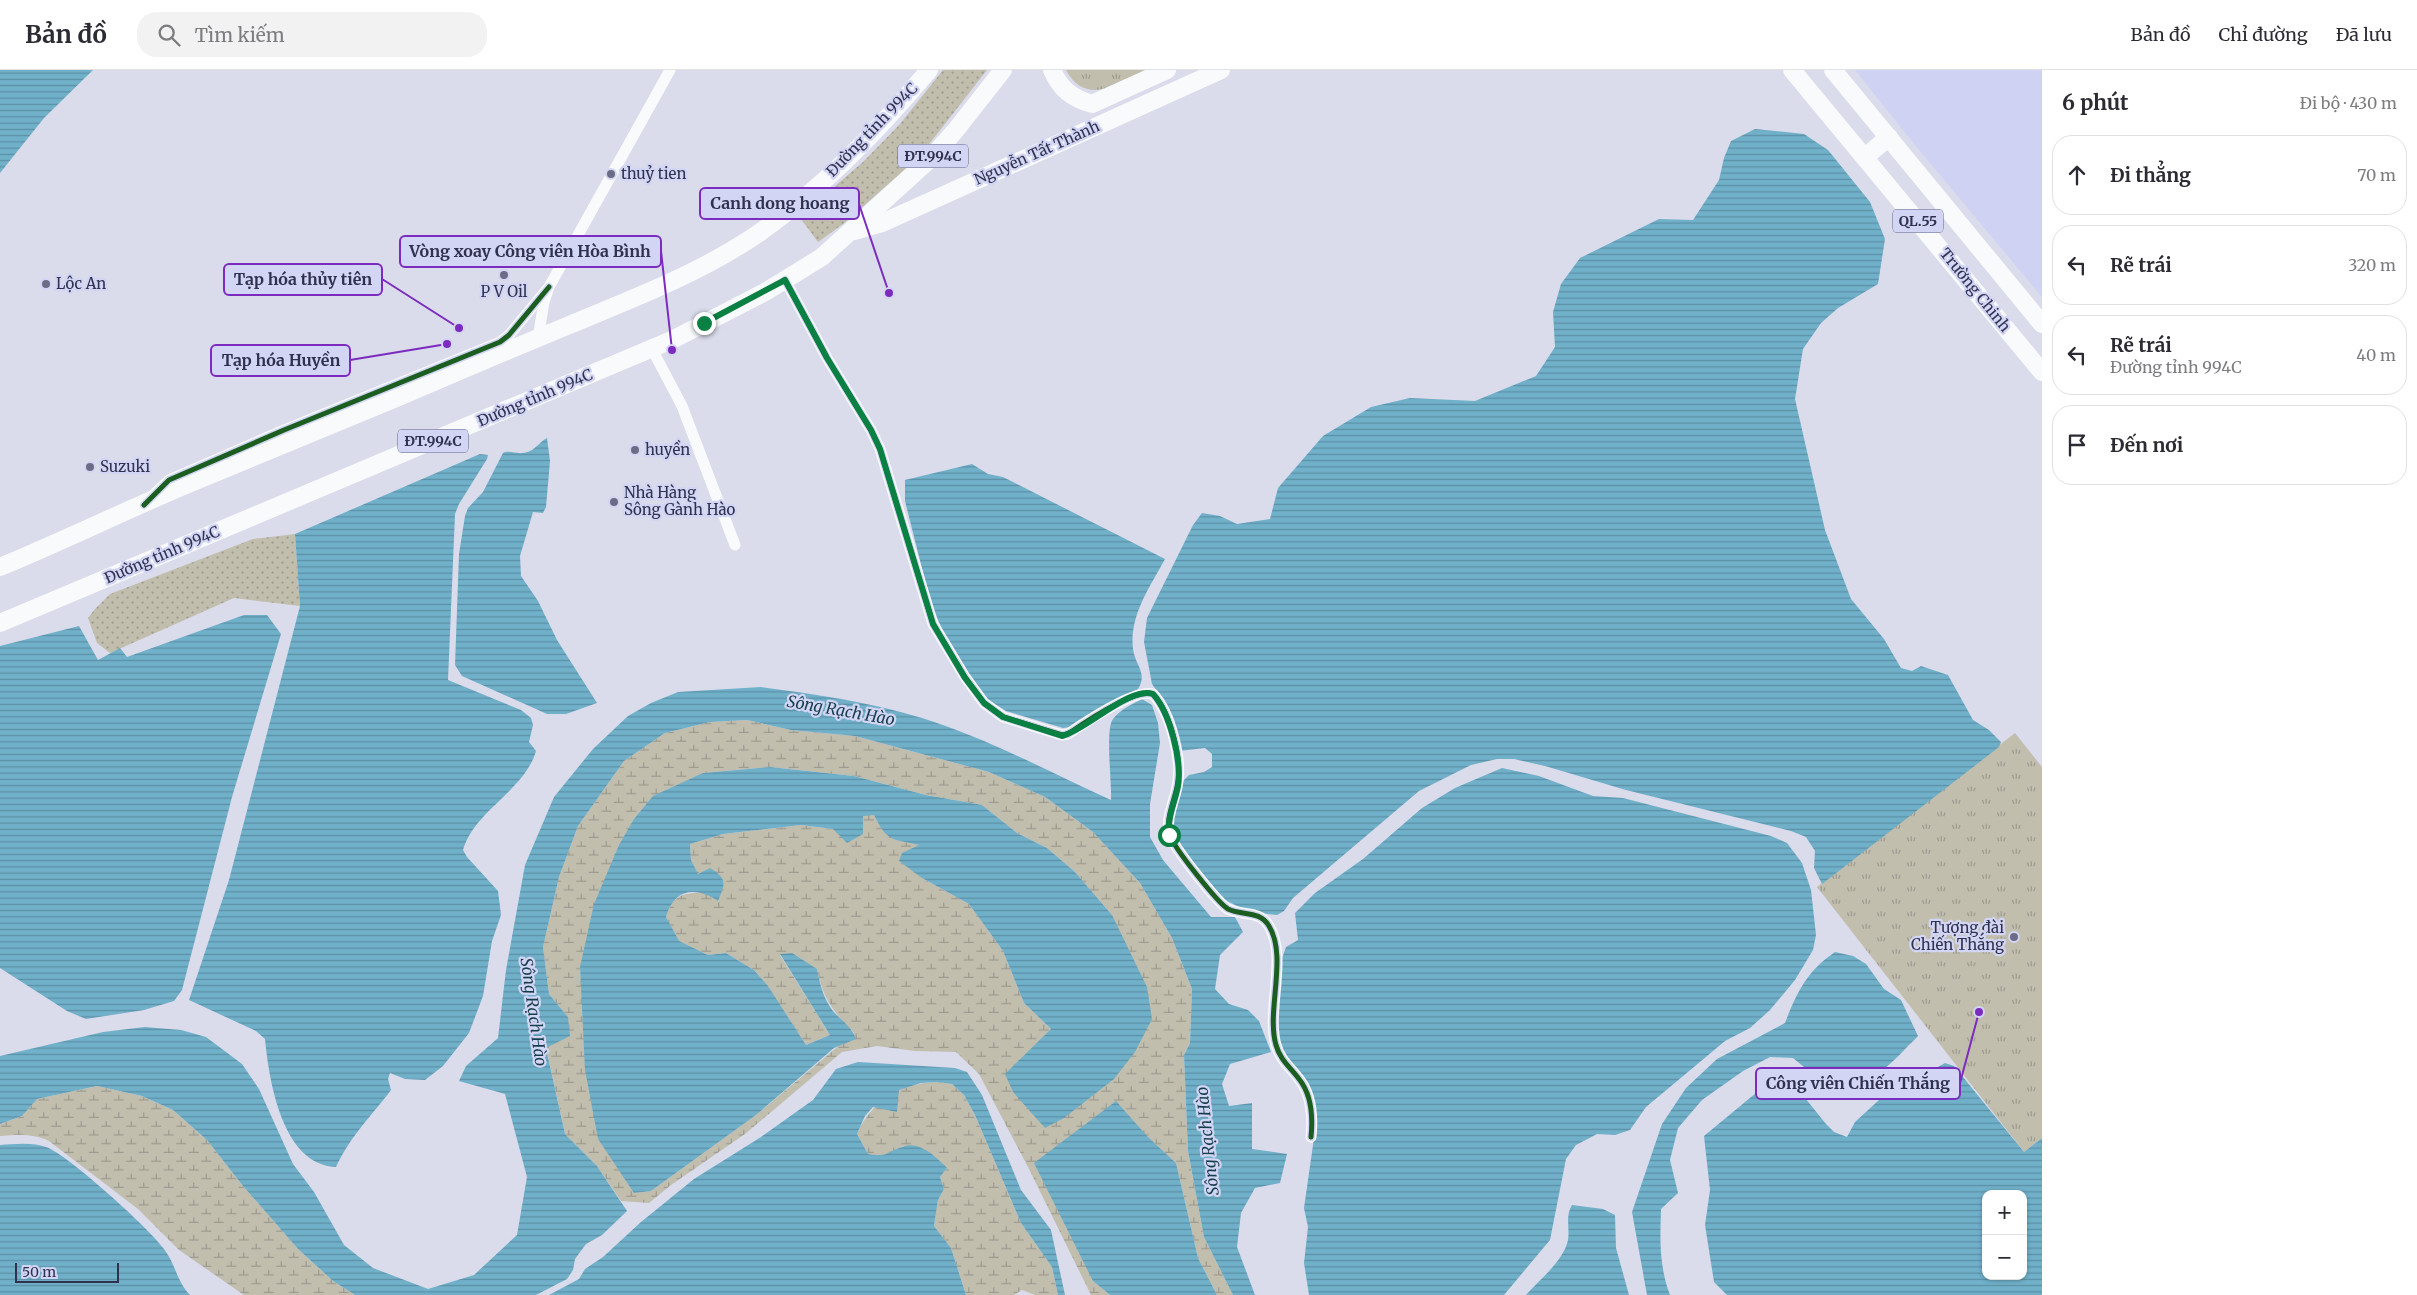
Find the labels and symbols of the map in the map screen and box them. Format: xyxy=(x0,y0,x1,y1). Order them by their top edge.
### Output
street label: Đường tỉnh 994C xyxy=(822,79,921,181)
street label: Nguyễn Tất Thành xyxy=(971,115,1103,189)
road number: ĐT.994C xyxy=(898,144,968,168)
place label: thuỷ tien xyxy=(621,164,686,183)
marker: thuỷ tien xyxy=(605,168,617,180)
callout: Canh dong hoang xyxy=(700,188,859,219)
text: Canh dong hoang xyxy=(711,193,849,213)
road number: QL.55 xyxy=(1893,210,1943,232)
callout: Vòng xoay Công viên Hòa Bình xyxy=(400,236,661,267)
text: Vòng xoay Công viên Hòa Bình xyxy=(408,241,651,261)
street label: Trường Chinh xyxy=(1936,244,2015,335)
callout: Tạp hóa thủy tiên xyxy=(224,264,382,295)
text: Tạp hóa thủy tiên xyxy=(234,269,372,289)
marker: P V Oil xyxy=(498,269,510,281)
place label: Lộc An xyxy=(56,274,106,293)
marker: Lộc An xyxy=(40,278,52,290)
place label: P V Oil xyxy=(480,282,528,301)
route end xyxy=(693,312,716,335)
callout: Tạp hóa Huyền xyxy=(211,345,350,376)
text: Tạp hóa Huyền xyxy=(222,350,340,370)
street label: Đường tỉnh 994C xyxy=(474,365,595,430)
road number: ĐT.994C xyxy=(398,430,468,452)
place label: huyền xyxy=(645,439,690,459)
marker: huyền xyxy=(629,444,641,456)
place label: Suzuki xyxy=(100,457,150,476)
marker: Suzuki xyxy=(84,461,96,473)
place label: Nhà Hàng Sông Gành Hào xyxy=(624,483,736,519)
marker: Nhà Hàng Sông Gành Hào xyxy=(608,496,620,508)
street label: Đường tỉnh 994C xyxy=(101,522,222,587)
water label: Sông Rạch Hào xyxy=(786,691,896,729)
route start xyxy=(1158,824,1181,847)
place label: Tượng đài Chiến Thắng xyxy=(1911,918,2004,954)
marker: Tượng đài Chiến Thắng xyxy=(2008,931,2020,943)
water label: Sông Rạch Hào xyxy=(517,957,551,1067)
callout: Công viên Chiến Thắng xyxy=(1756,1068,1960,1099)
text: Công viên Chiến Thắng xyxy=(1766,1071,1950,1093)
water label: Sông Rạch Hào xyxy=(1191,1086,1223,1196)
scale bar xyxy=(15,1260,119,1283)

